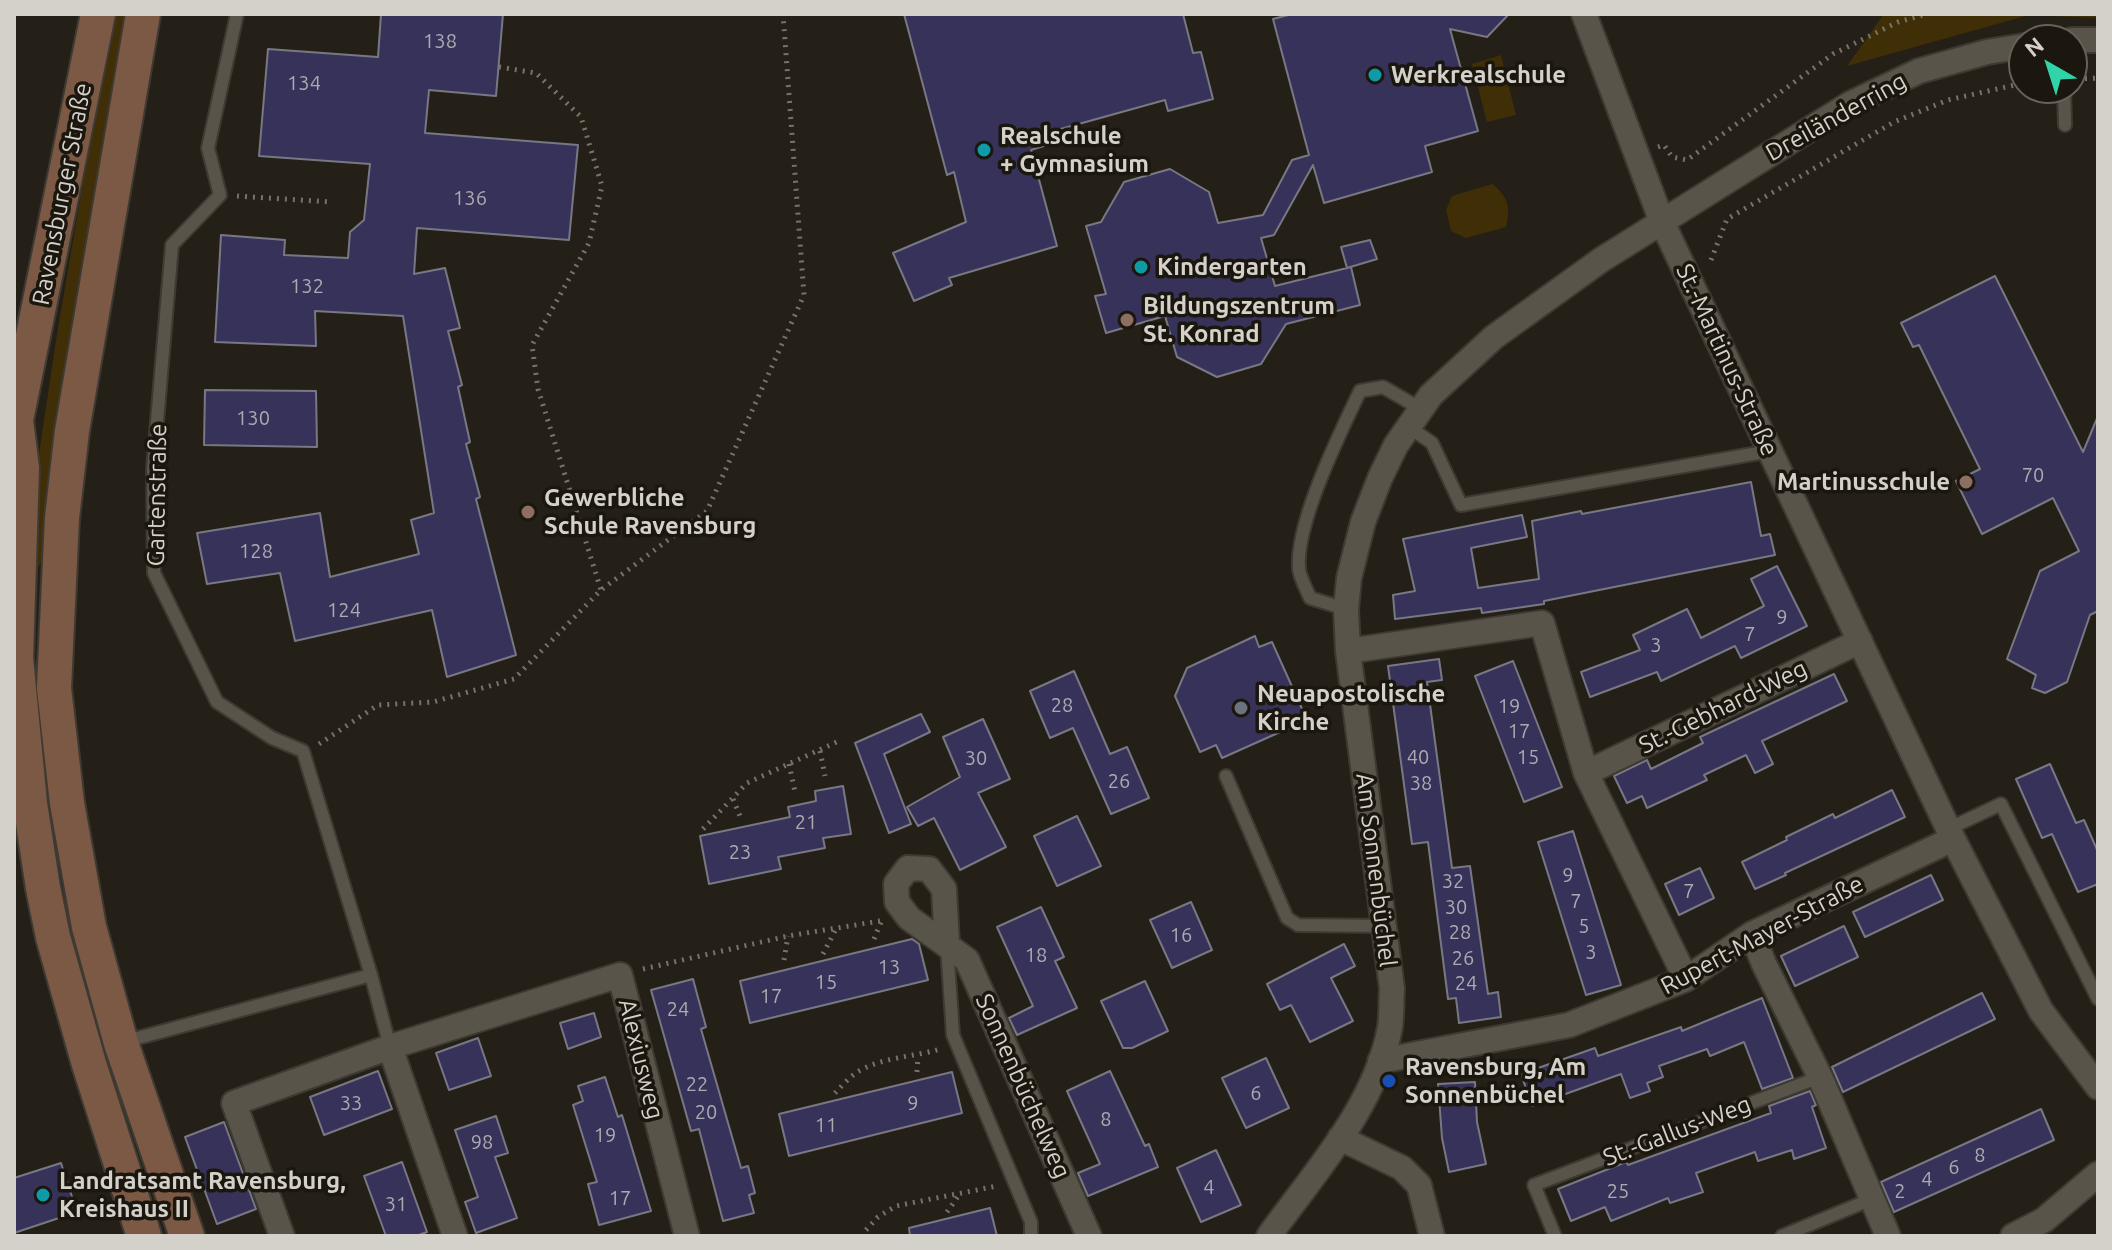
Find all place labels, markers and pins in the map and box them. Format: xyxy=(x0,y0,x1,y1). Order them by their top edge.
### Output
place label: Werkrealschule xyxy=(1391,61,1566,89)
marker: Werkrealschule xyxy=(1366,66,1384,84)
place label: Realschule + Gymnasium xyxy=(1000,122,1149,178)
marker: Realschule + Gymnasium xyxy=(975,141,993,159)
place label: Kindergarten xyxy=(1157,253,1307,281)
marker: Kindergarten xyxy=(1132,258,1150,276)
place label: Bildungszentrum St. Konrad xyxy=(1143,292,1335,348)
marker: Bildungszentrum St. Konrad xyxy=(1118,311,1136,329)
place label: Martinusschule xyxy=(1777,468,1950,496)
marker: Martinusschule xyxy=(1957,473,1975,491)
place label: Gewerbliche Schule Ravensburg xyxy=(544,484,756,540)
marker: Gewerbliche Schule Ravensburg xyxy=(519,503,537,521)
place label: Neuapostolische Kirche xyxy=(1257,680,1445,736)
marker: Neuapostolische Kirche xyxy=(1232,699,1250,717)
place label: Ravensburg, Am Sonnenbüchel xyxy=(1405,1053,1586,1109)
marker: Ravensburg, Am Sonnenbüchel xyxy=(1380,1072,1398,1090)
place label: Landratsamt Ravensburg, Kreishaus II xyxy=(59,1167,346,1223)
marker: Landratsamt Ravensburg, Kreishaus II xyxy=(34,1186,52,1204)

